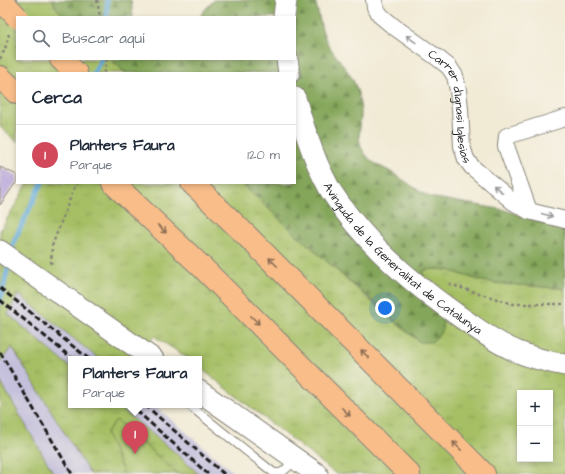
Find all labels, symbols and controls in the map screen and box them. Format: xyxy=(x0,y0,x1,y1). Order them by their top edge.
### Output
search box xyxy=(16,16,296,60)
icon: search xyxy=(30,27,52,49)
text: Buscar aquí xyxy=(62,28,144,49)
one-way arrow xyxy=(405,35,416,43)
street label: Carrer d'Ignasi Iglesias xyxy=(425,45,475,167)
text: Cerca xyxy=(32,86,82,110)
text: Planters Faura xyxy=(70,135,175,156)
text: 1 xyxy=(44,146,46,164)
text: 120 m xyxy=(247,146,280,164)
text: Parque xyxy=(70,156,112,174)
street label: Avinguda de la Generalitat de Catalunya xyxy=(319,179,486,338)
one-way arrow xyxy=(492,184,503,193)
one-way arrow xyxy=(540,212,553,220)
one-way arrow xyxy=(156,224,166,233)
one-way arrow xyxy=(268,257,278,267)
your location xyxy=(375,298,395,318)
one-way arrow xyxy=(250,315,260,325)
one-way arrow xyxy=(360,349,370,359)
popup xyxy=(68,356,202,408)
text: Planters Faura xyxy=(83,363,187,384)
text: Parque xyxy=(83,384,125,402)
map controls xyxy=(517,390,553,462)
button: + xyxy=(517,390,553,426)
one-way arrow xyxy=(342,407,351,417)
pin: 1 xyxy=(122,421,148,454)
button: − xyxy=(517,426,553,462)
one-way arrow xyxy=(452,441,461,451)

